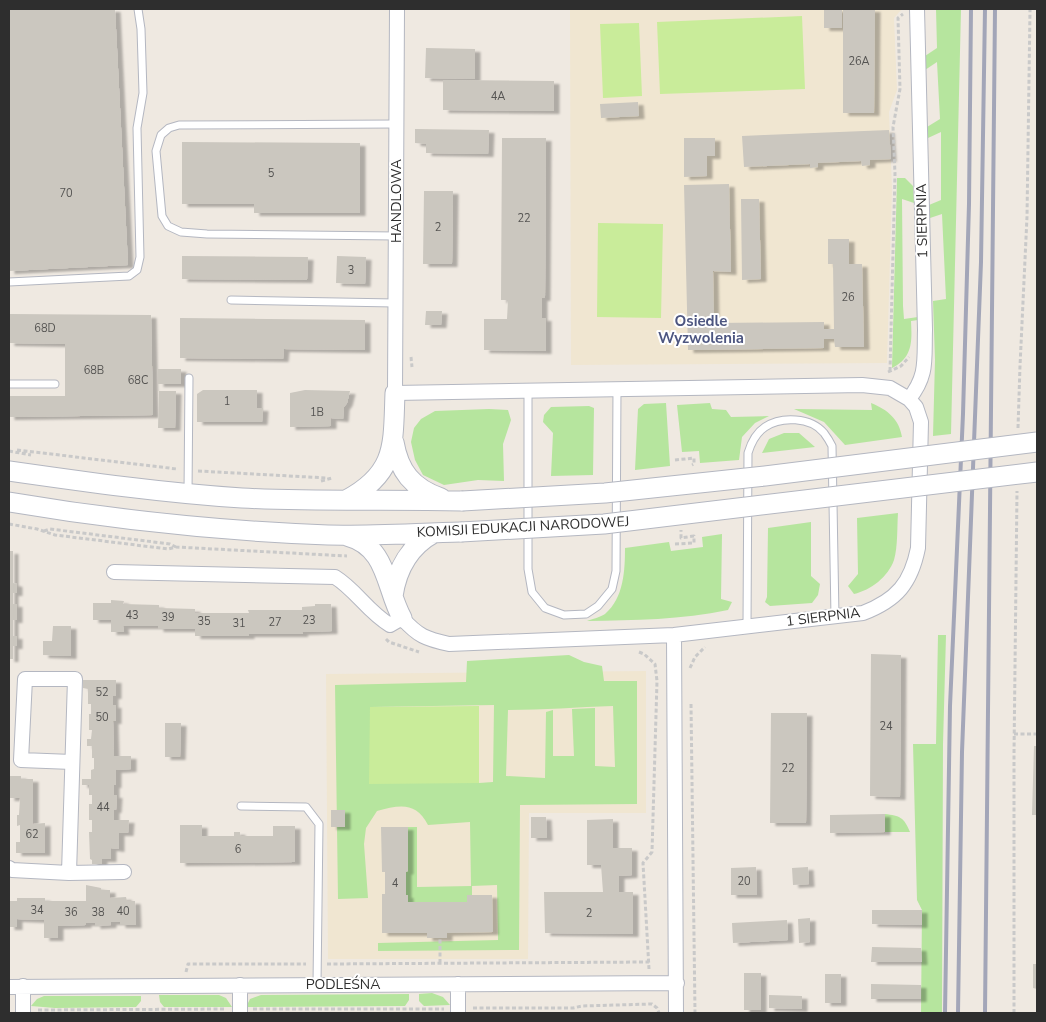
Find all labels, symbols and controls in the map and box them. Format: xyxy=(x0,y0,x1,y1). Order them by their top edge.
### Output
house number: 26A xyxy=(848,54,870,69)
house number: 4A xyxy=(491,89,505,104)
street label: HANDLOWA xyxy=(387,159,406,243)
house number: 5 xyxy=(268,166,275,181)
street label: 1 SIERPNIA xyxy=(912,183,932,259)
house number: 70 xyxy=(59,186,73,201)
house number: 22 xyxy=(517,211,531,226)
house number: 2 xyxy=(435,220,441,235)
house number: 3 xyxy=(348,263,354,278)
house number: 26 xyxy=(841,290,855,305)
district label: Osiedle Wyzwolenia xyxy=(658,311,744,348)
house number: 68D xyxy=(34,321,56,336)
house number: 68B xyxy=(84,363,104,378)
house number: 68C xyxy=(128,373,148,388)
house number: 1 xyxy=(224,394,230,409)
house number: 1B xyxy=(310,405,324,420)
street label: KOMISJI EDUKACJI NARODOWEJ xyxy=(416,512,630,542)
street label: 1 SIERPNIA xyxy=(785,603,861,631)
house number: 43 xyxy=(125,608,139,623)
house number: 39 xyxy=(161,610,175,625)
house number: 23 xyxy=(302,613,316,628)
house number: 35 xyxy=(197,614,211,629)
house number: 27 xyxy=(268,615,282,630)
house number: 31 xyxy=(232,616,246,631)
house number: 52 xyxy=(95,685,109,700)
house number: 50 xyxy=(95,710,109,725)
house number: 24 xyxy=(879,719,893,734)
house number: 22 xyxy=(781,761,795,776)
house number: 44 xyxy=(96,800,110,815)
house number: 62 xyxy=(25,827,39,842)
house number: 6 xyxy=(235,842,242,857)
house number: 20 xyxy=(737,874,751,889)
house number: 4 xyxy=(392,876,399,891)
house number: 34 xyxy=(30,903,44,918)
house number: 40 xyxy=(116,904,130,919)
house number: 36 xyxy=(64,905,78,920)
house number: 38 xyxy=(91,905,105,920)
house number: 2 xyxy=(586,906,592,921)
street label: PODLEŚNA xyxy=(306,975,380,994)

